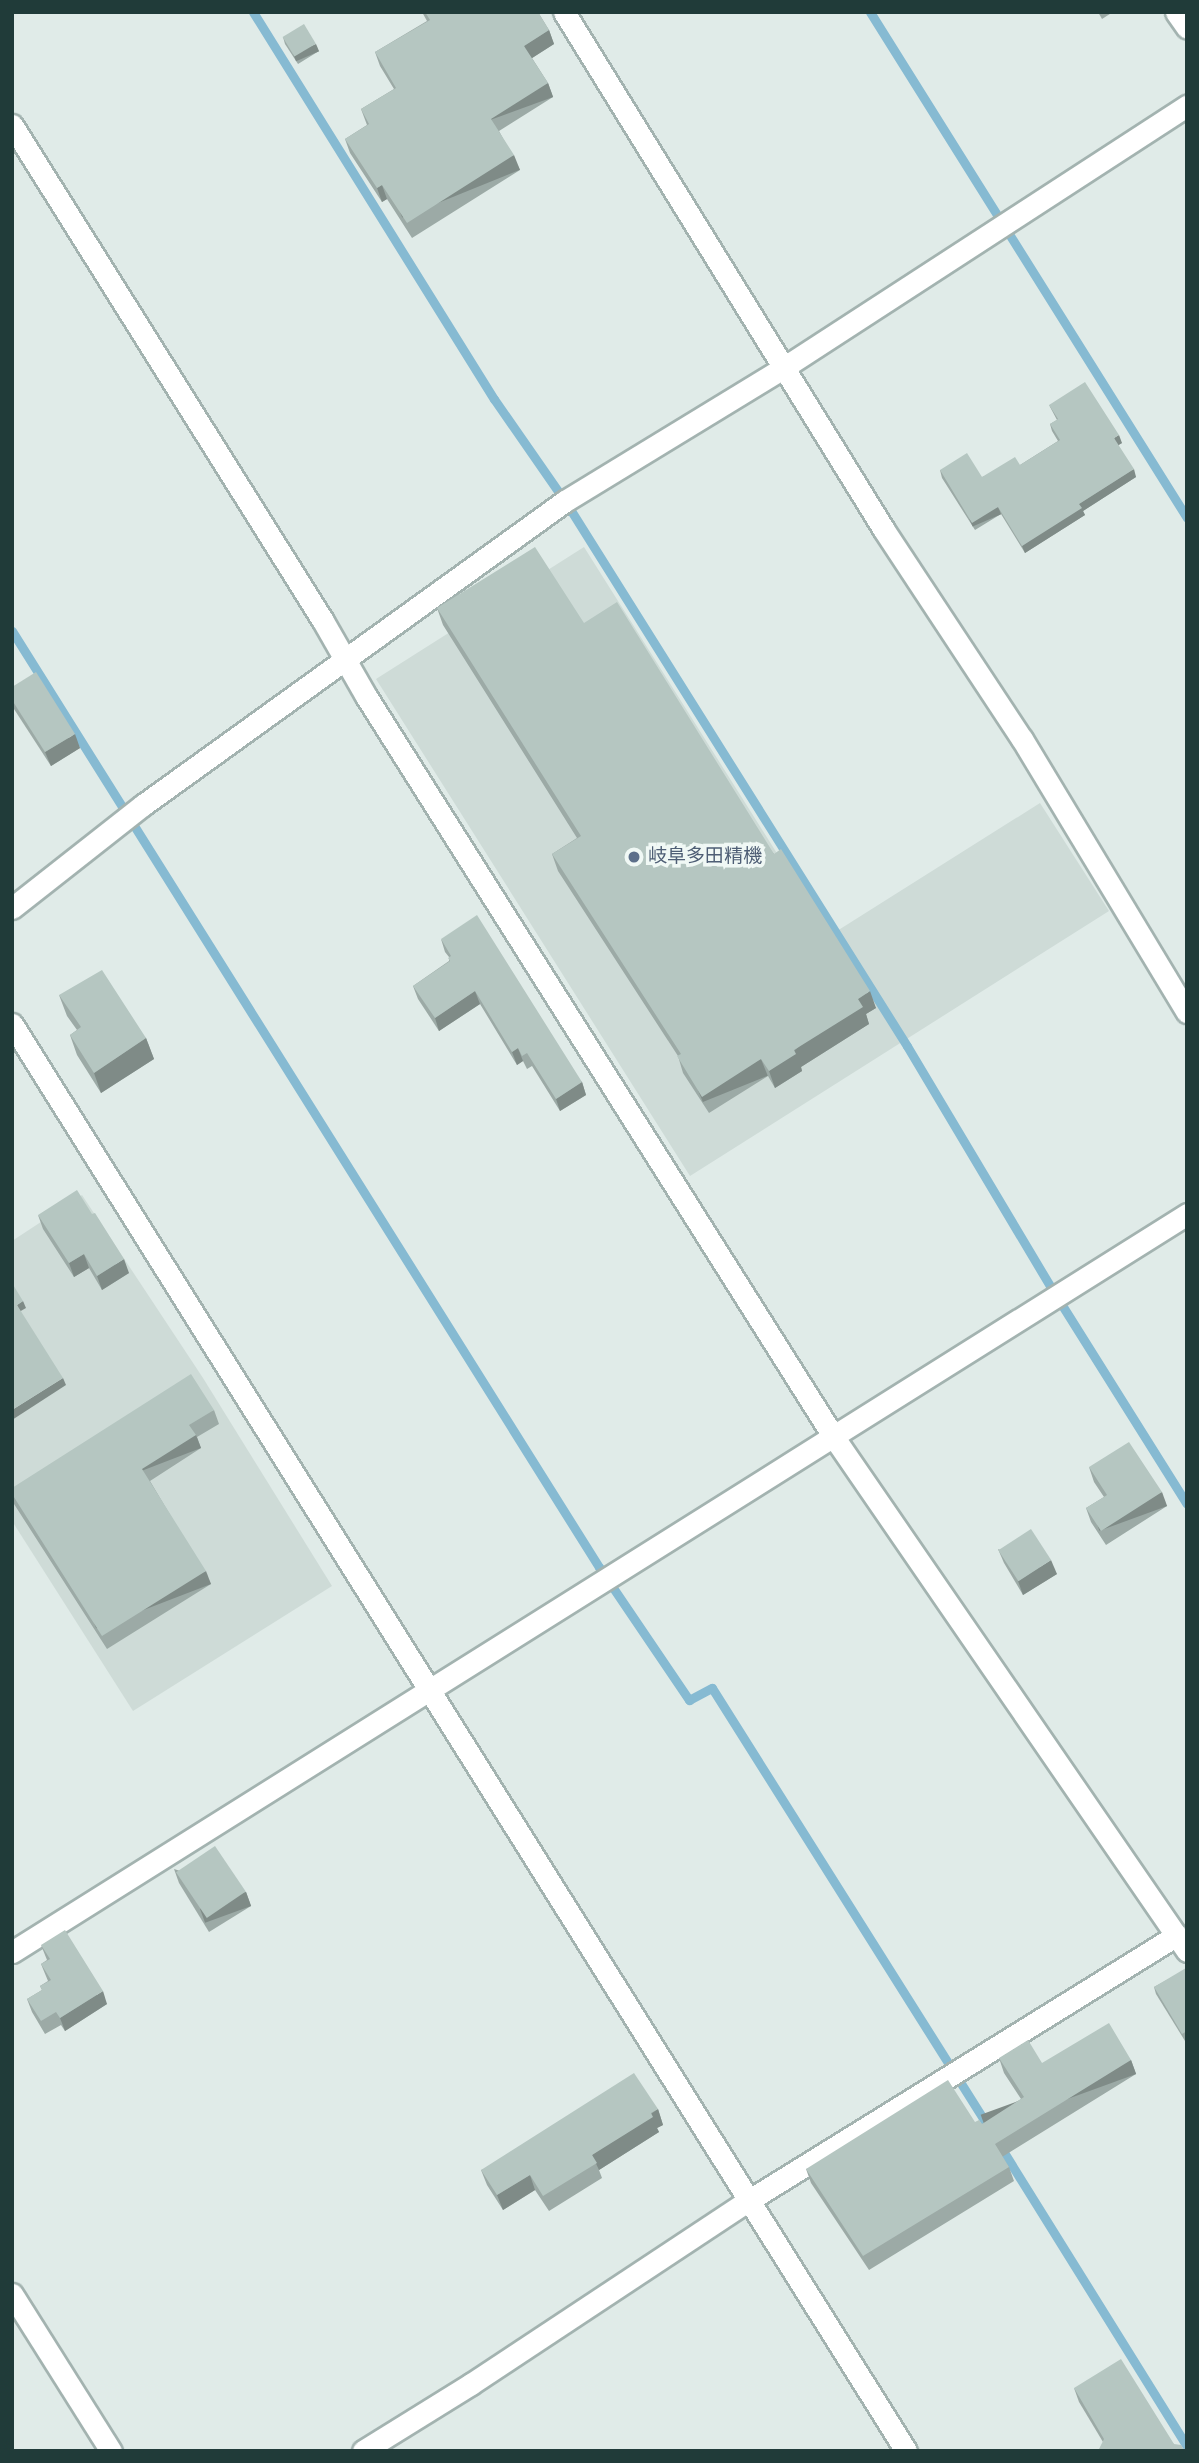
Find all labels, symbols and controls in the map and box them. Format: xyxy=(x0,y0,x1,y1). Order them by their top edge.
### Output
place label: 岐阜多田精機 xyxy=(648,846,762,868)
marker: 岐阜多田精機 xyxy=(626,849,642,865)

